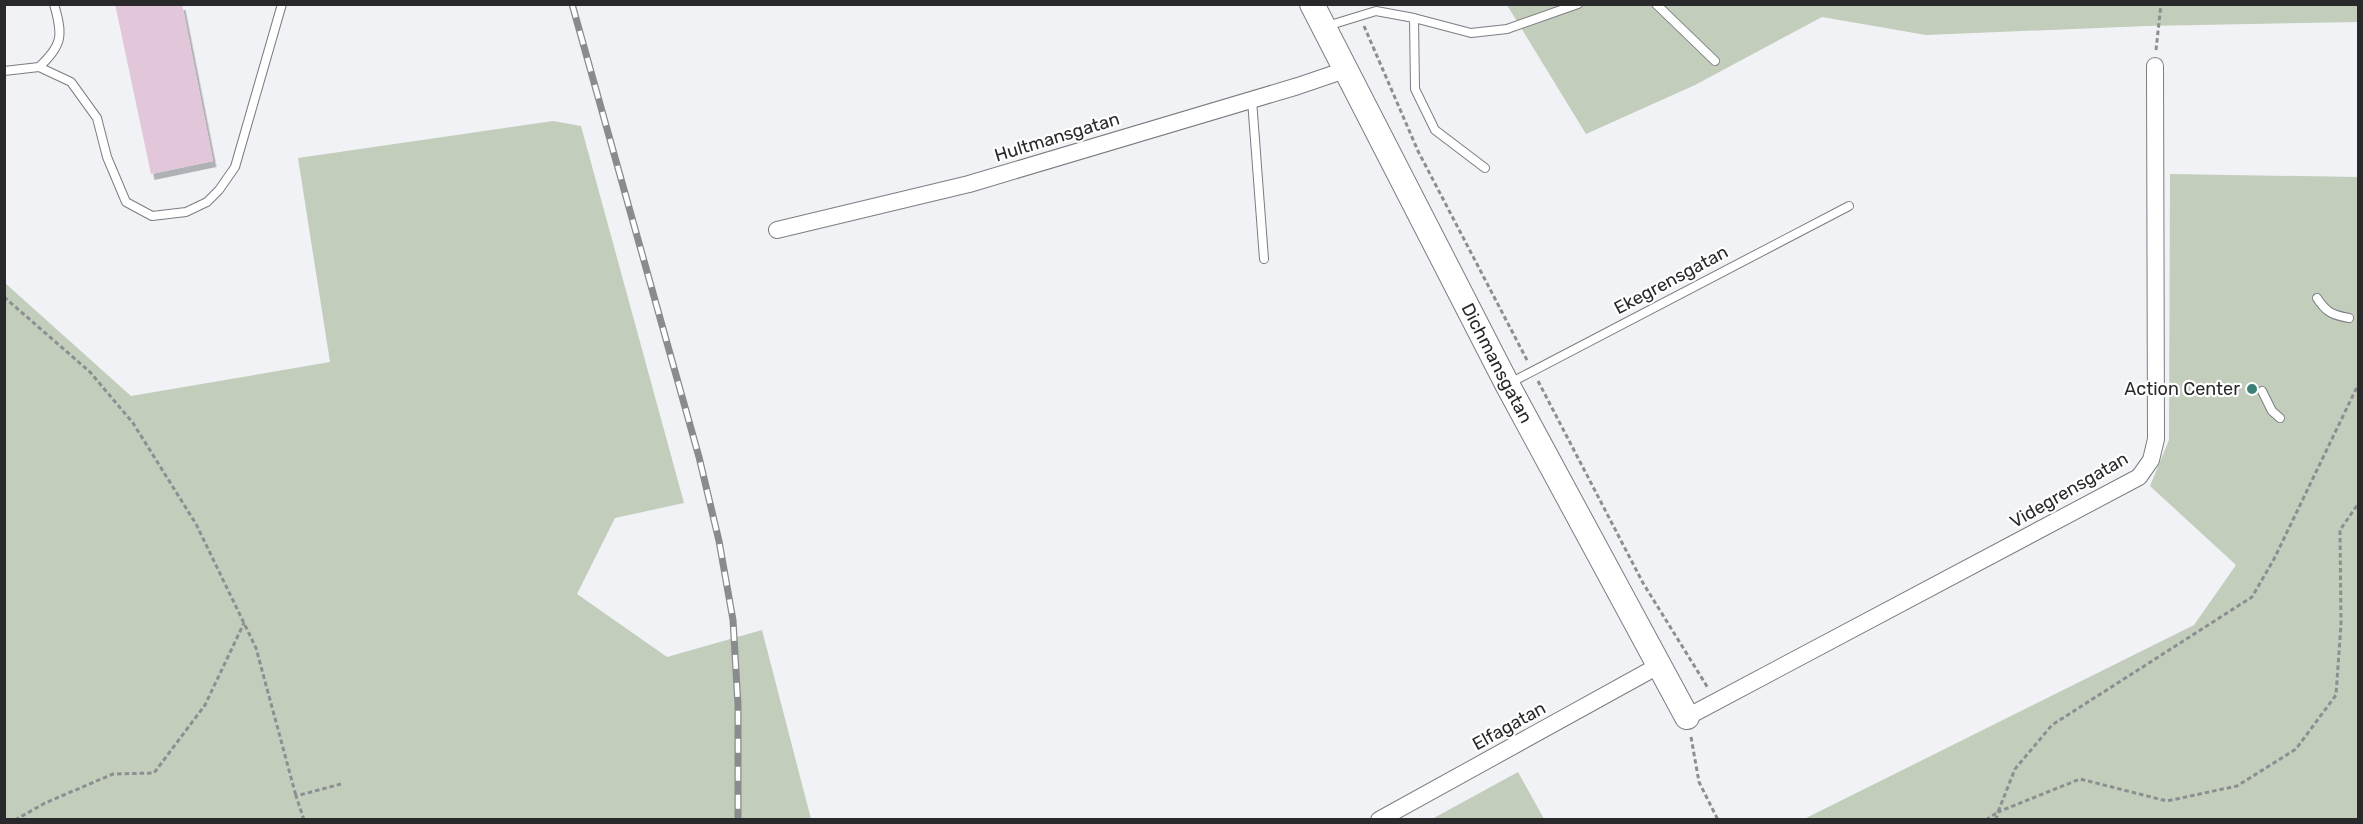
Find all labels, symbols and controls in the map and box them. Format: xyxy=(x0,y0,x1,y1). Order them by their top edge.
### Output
street label: Hultmansgatan xyxy=(992,108,1122,166)
street label: Ekegrensgatan xyxy=(1610,241,1732,319)
street label: Dichmansgatan xyxy=(1456,300,1537,427)
place label: Action Center xyxy=(2124,378,2240,400)
marker: Action Center xyxy=(2245,382,2259,396)
street label: Videgrensgatan xyxy=(2006,447,2132,533)
street label: Elfagatan xyxy=(1468,697,1550,755)

